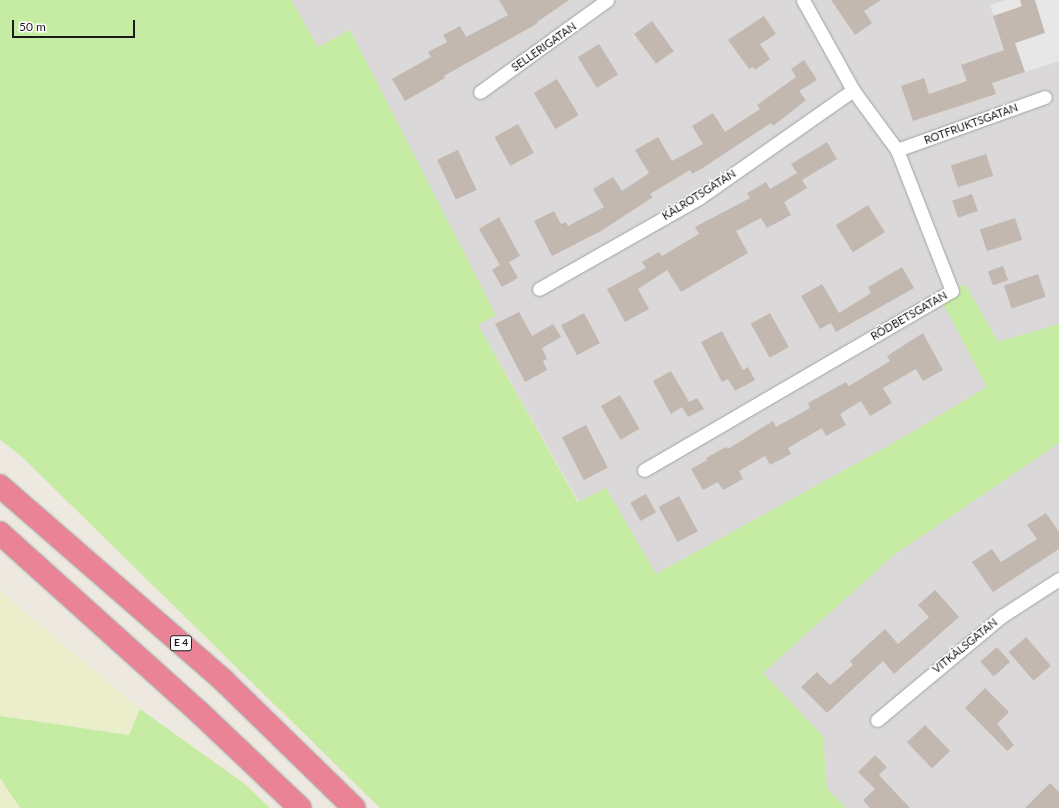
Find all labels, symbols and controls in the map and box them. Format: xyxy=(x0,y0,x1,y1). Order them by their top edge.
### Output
scale bar xyxy=(14,12,137,38)
text: 50 m xyxy=(19,19,46,34)
street label: SELLERIGATAN xyxy=(509,20,579,74)
street label: ROTFRUKTSGATAN xyxy=(922,101,1020,147)
street label: KÅLROTSGATAN xyxy=(660,167,738,223)
street label: RÖDBETSGATAN xyxy=(868,289,950,343)
street label: VITKÅLSGATAN xyxy=(930,616,1000,676)
road number: E 4 xyxy=(170,635,192,651)

